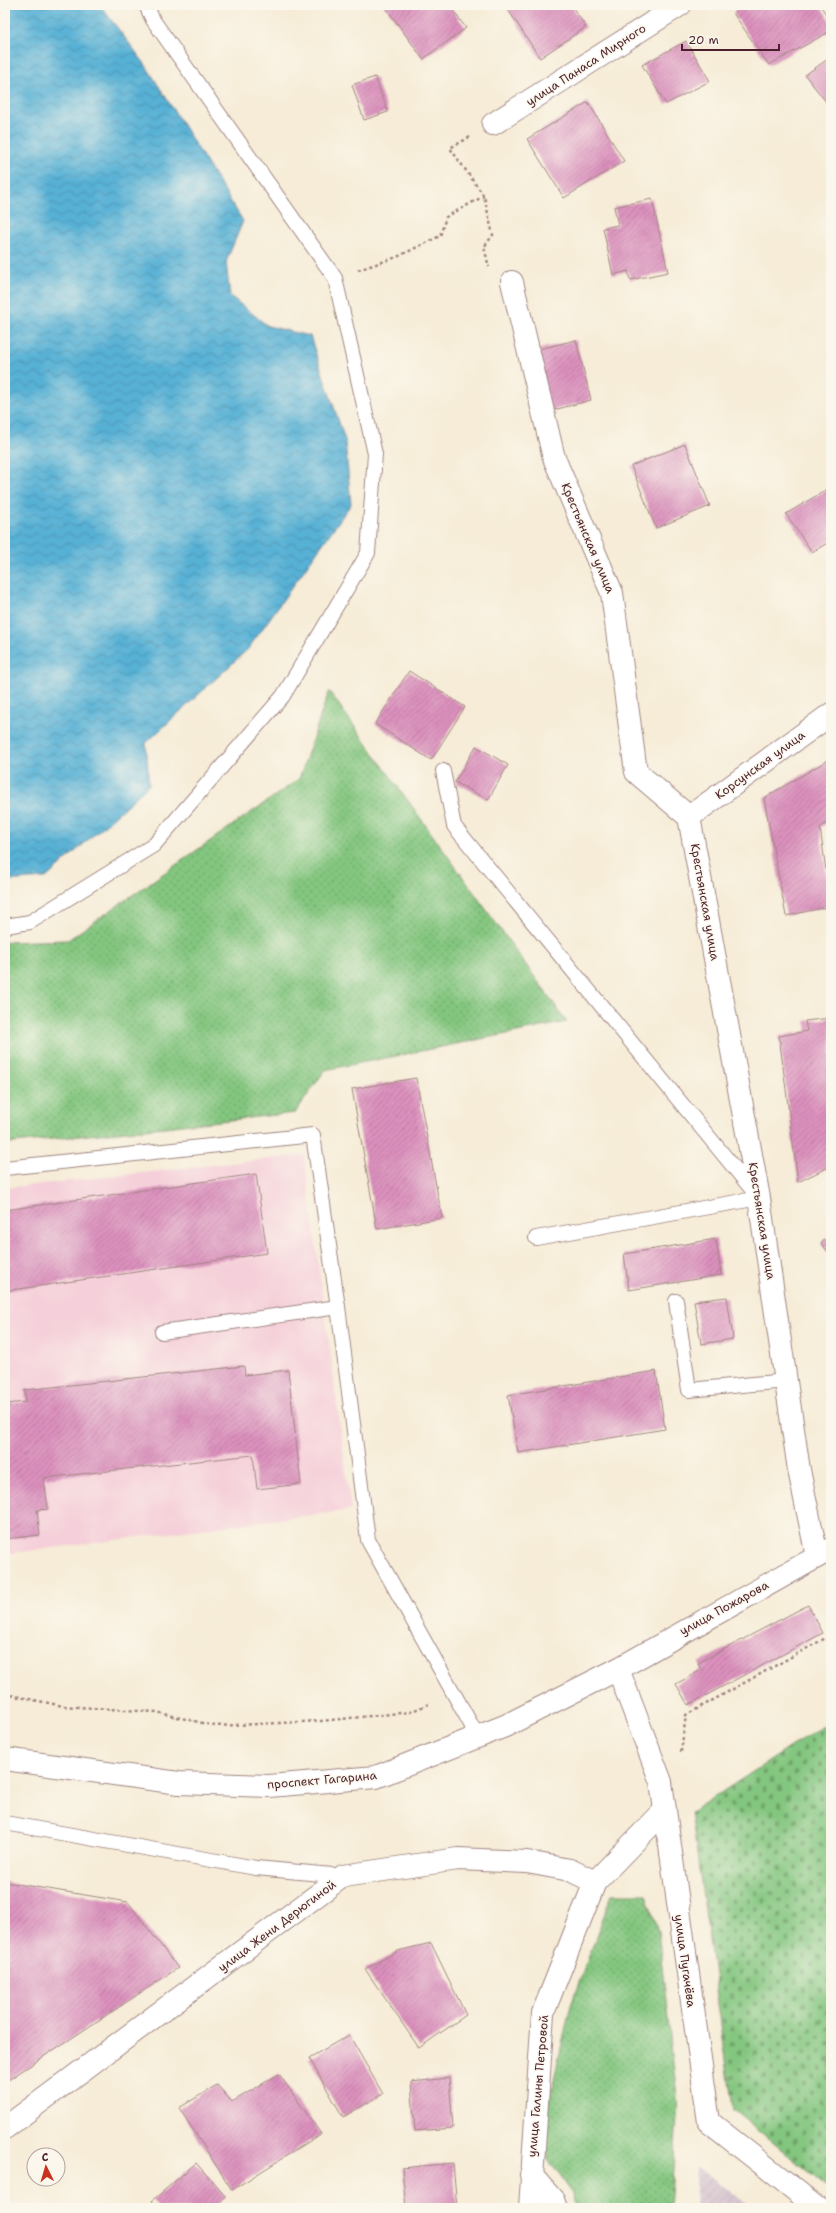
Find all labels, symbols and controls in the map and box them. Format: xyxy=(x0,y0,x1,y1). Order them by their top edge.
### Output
street label: улица Панаса Мирного xyxy=(523,20,649,110)
scale bar xyxy=(682,26,779,52)
text: 20 m xyxy=(688,32,719,48)
street label: Крестьянская улица xyxy=(557,480,619,596)
street label: Корсунская улица xyxy=(712,727,809,803)
street label: Крестьянская улица xyxy=(687,842,723,962)
street label: Крестьянская улица xyxy=(745,1161,779,1281)
street label: улица Пожарова xyxy=(677,1577,772,1639)
street label: проспект Гагарина xyxy=(266,1767,378,1793)
street label: улица Жени Дерюгиной xyxy=(215,1876,339,1976)
street label: улица Пугачёва xyxy=(671,1913,700,2009)
street label: улица Галины Петровой xyxy=(524,2014,552,2158)
north arrow xyxy=(26,2147,66,2187)
text: С xyxy=(41,2150,49,2165)

